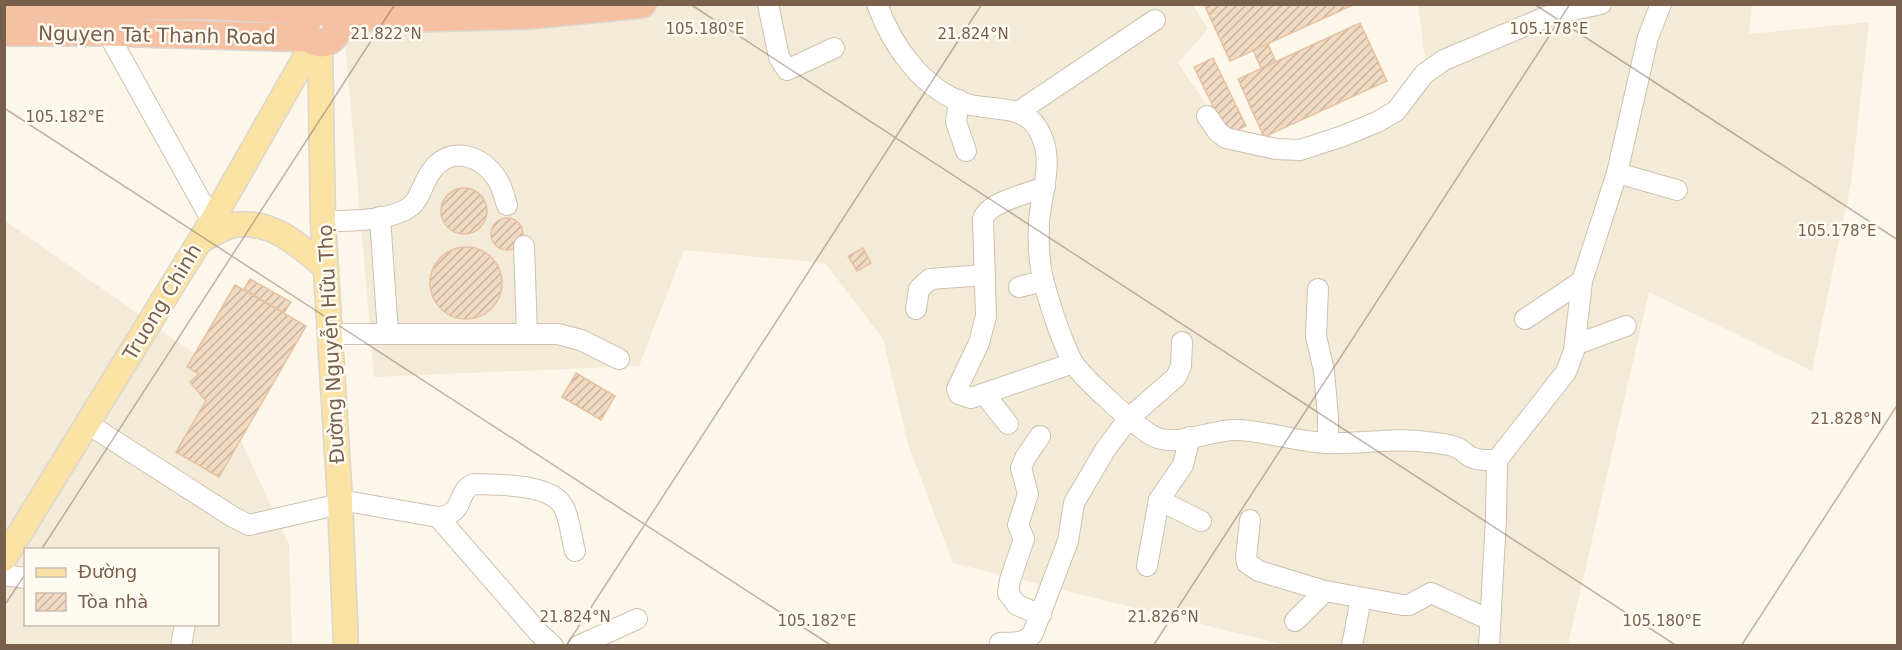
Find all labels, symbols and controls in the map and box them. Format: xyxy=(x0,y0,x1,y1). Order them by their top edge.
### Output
text: 105.180°E xyxy=(665,20,745,38)
text: 105.178°E xyxy=(1509,20,1589,38)
street label: Nguyen Tat Thanh Road xyxy=(38,21,276,49)
text: 21.822°N xyxy=(350,25,422,43)
text: 21.824°N xyxy=(937,25,1009,43)
text: 105.182°E xyxy=(25,108,105,126)
text: 105.178°E xyxy=(1797,222,1877,240)
street label: Đường Nguyễn Hữu Thọ xyxy=(313,224,349,464)
street label: Truong Chinh xyxy=(117,239,206,365)
text: 21.828°N xyxy=(1810,410,1882,428)
legend xyxy=(24,548,219,626)
text: Đường xyxy=(78,561,137,582)
text: Tòa nhà xyxy=(77,591,148,612)
text: 21.824°N xyxy=(539,608,611,626)
text: 21.826°N xyxy=(1127,608,1199,626)
text: 105.182°E xyxy=(777,612,857,630)
text: 105.180°E xyxy=(1622,612,1702,630)

